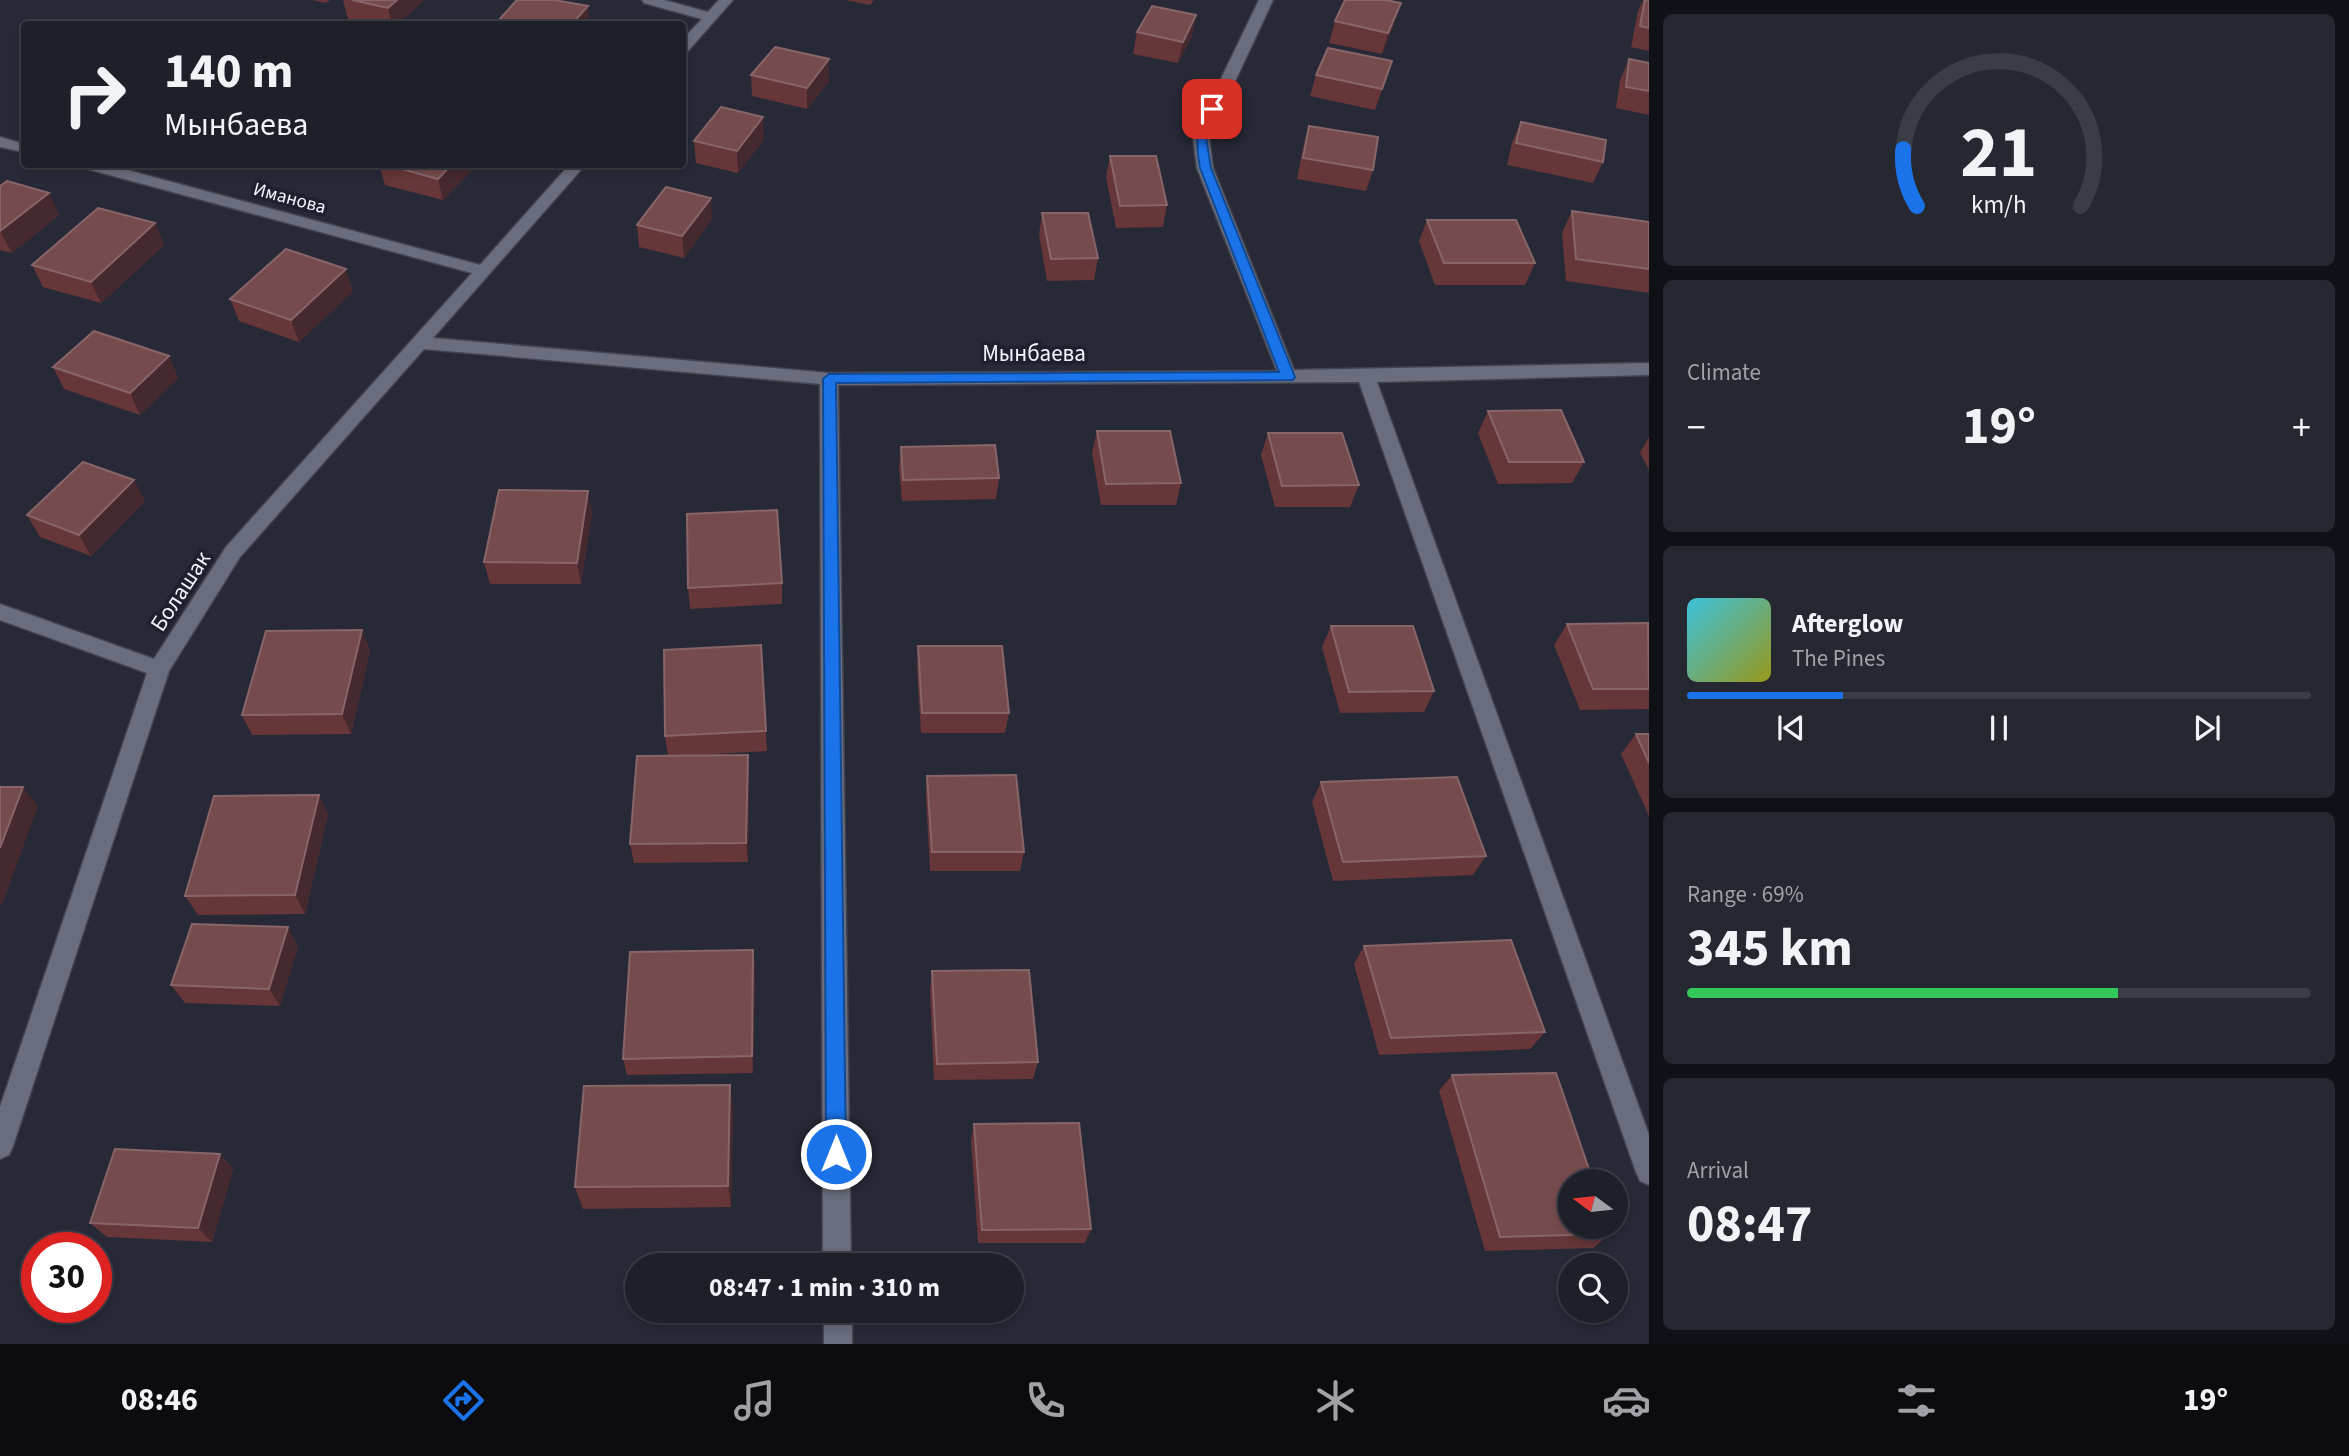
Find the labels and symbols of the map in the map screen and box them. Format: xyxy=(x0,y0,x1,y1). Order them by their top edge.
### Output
pin xyxy=(1182,79,1242,139)
street label: Иманова xyxy=(250,176,329,221)
street label: Мынбаева xyxy=(982,337,1086,370)
street label: Болашак xyxy=(142,544,219,638)
position arrow xyxy=(799,1117,873,1191)
north arrow xyxy=(1558,1169,1628,1239)
speed limit sign: 30 xyxy=(21,1232,112,1323)

